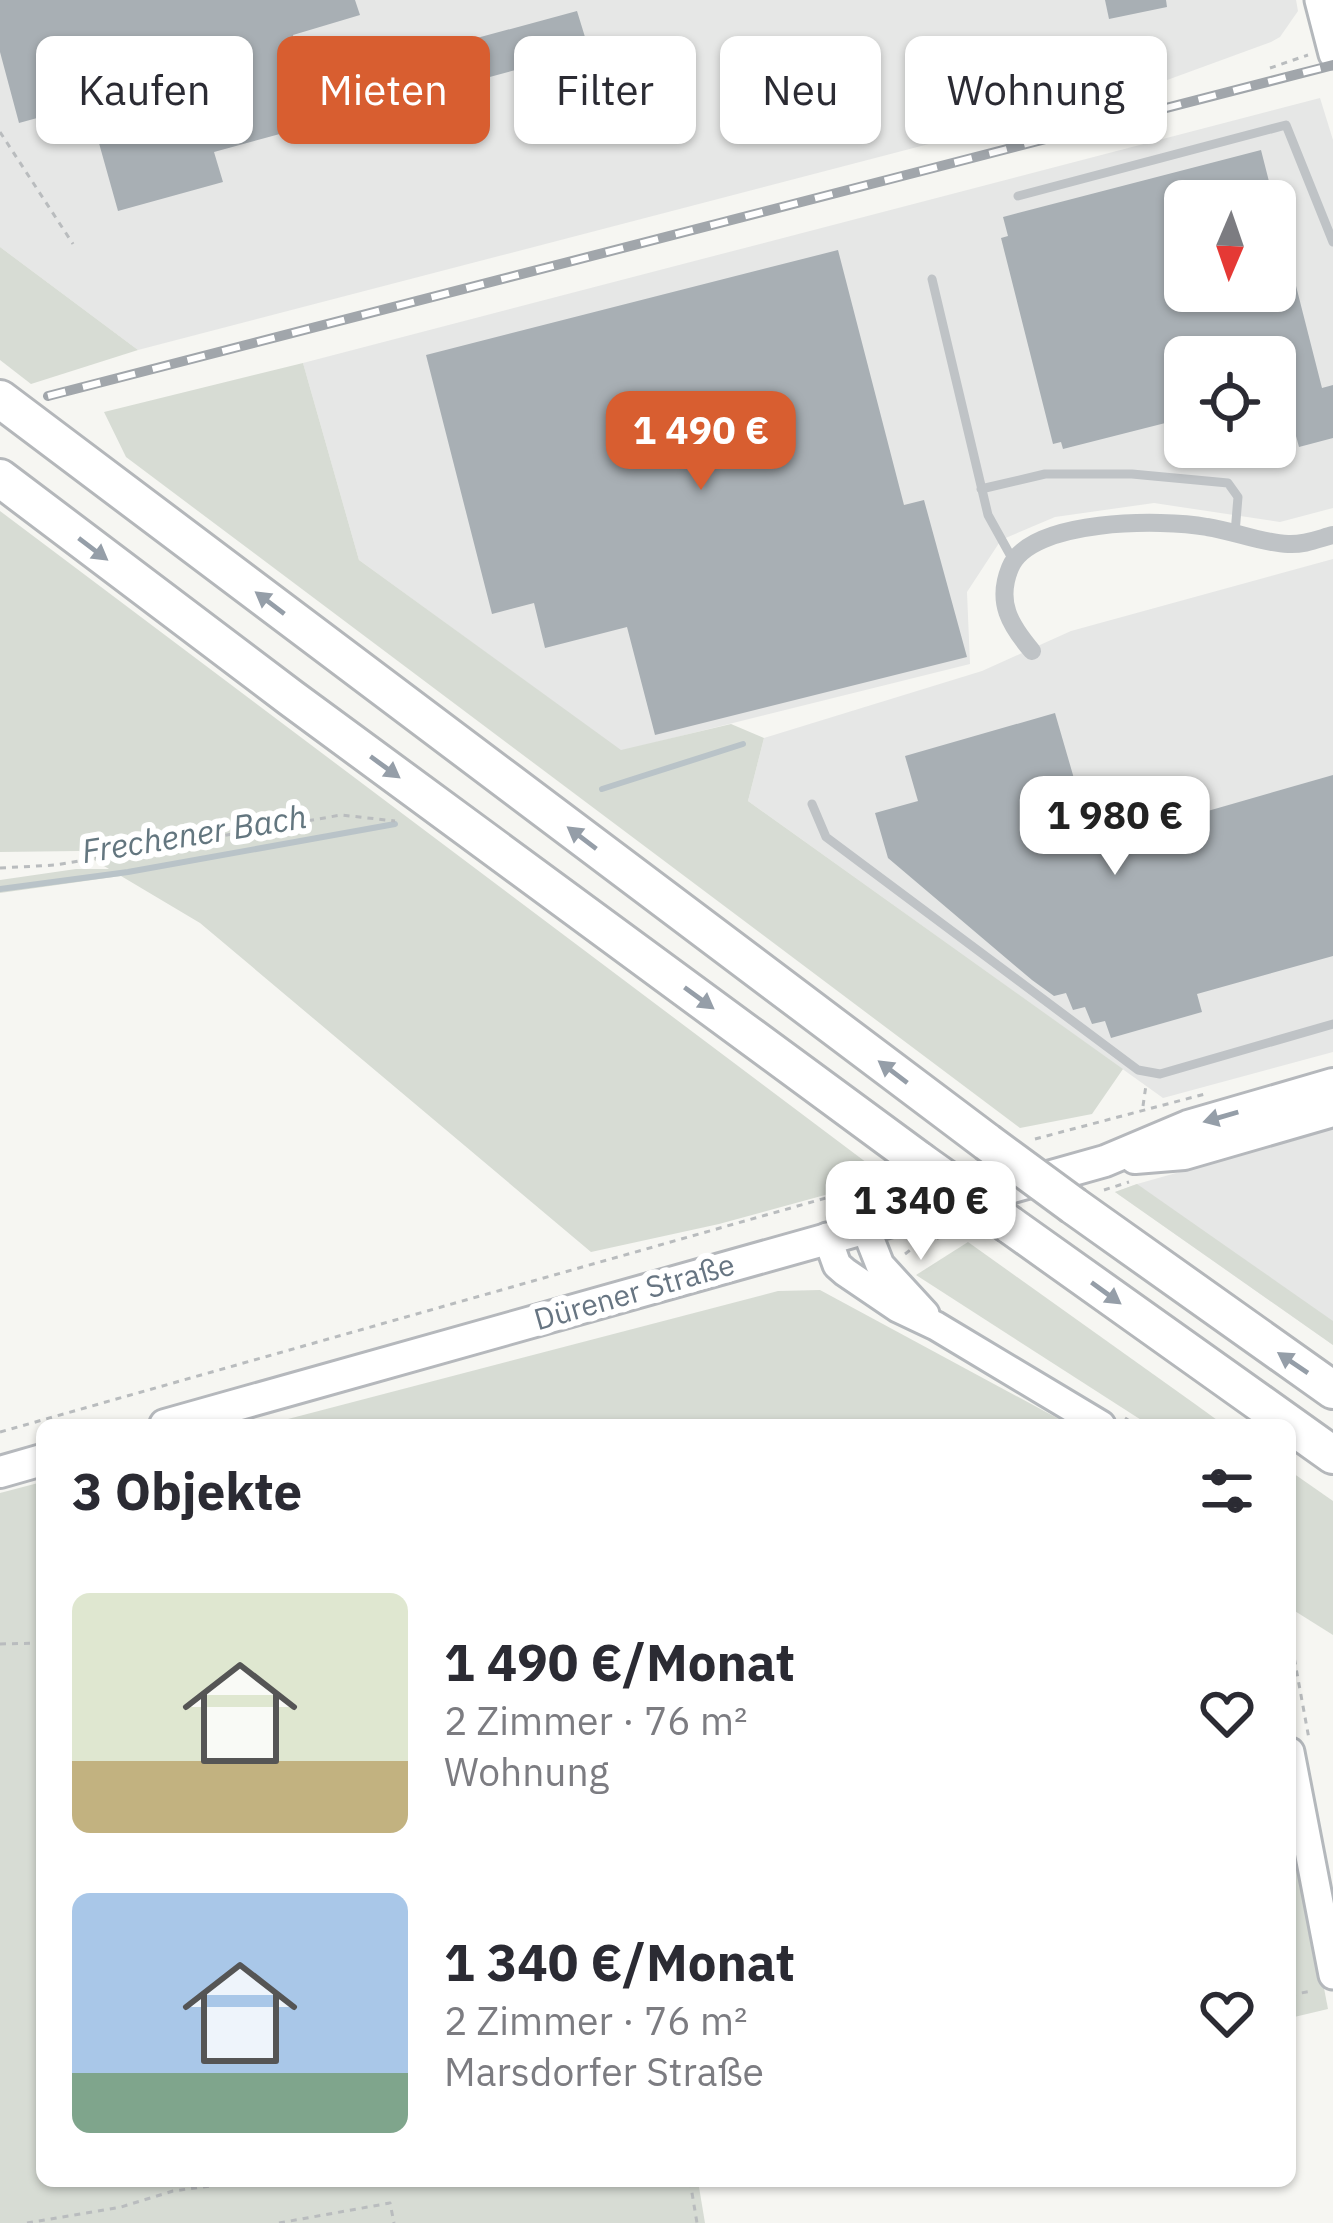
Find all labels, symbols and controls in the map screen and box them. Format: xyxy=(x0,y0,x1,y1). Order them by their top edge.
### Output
chip: Kaufen xyxy=(36,36,253,144)
chip: Mieten xyxy=(277,36,490,144)
chip: Filter xyxy=(514,36,696,144)
chip: Neu xyxy=(720,36,881,144)
chip: Wohnung xyxy=(905,36,1167,144)
north arrow xyxy=(1164,180,1296,312)
map controls xyxy=(1164,180,1296,468)
button: locate xyxy=(1164,336,1296,468)
pin: 1 490 € xyxy=(590,391,812,493)
text: 1 490 € xyxy=(633,404,769,455)
one-way arrow xyxy=(77,536,109,561)
one-way arrow xyxy=(254,592,286,616)
one-way arrow xyxy=(369,755,401,778)
pin: 1 980 € xyxy=(1004,776,1226,878)
text: 1 980 € xyxy=(1047,789,1183,840)
water label: Frechener Bach xyxy=(78,794,310,872)
one-way arrow xyxy=(566,826,598,850)
one-way arrow xyxy=(683,986,715,1010)
one-way arrow xyxy=(878,1060,909,1085)
one-way arrow xyxy=(1202,1109,1239,1127)
pin: 1 340 € xyxy=(810,1161,1032,1263)
text: 1 340 € xyxy=(853,1174,989,1225)
street label: Dürener Straße xyxy=(529,1244,739,1338)
one-way arrow xyxy=(1089,1280,1121,1304)
one-way arrow xyxy=(1277,1353,1309,1376)
text: 3 Objekte xyxy=(72,1458,302,1524)
icon: filters xyxy=(1194,1458,1260,1524)
text: 1 490 €/Monat xyxy=(444,1629,795,1695)
icon: home xyxy=(168,1641,312,1785)
icon: heart xyxy=(1194,1680,1260,1746)
text: 2 Zimmer · 76 m² xyxy=(444,1695,747,1746)
text: Wohnung xyxy=(444,1746,609,1797)
text: 1 340 €/Monat xyxy=(444,1929,795,1995)
icon: home xyxy=(168,1941,312,2085)
icon: heart xyxy=(1194,1980,1260,2046)
text: 2 Zimmer · 76 m² xyxy=(444,1995,747,2046)
text: Marsdorfer Straße xyxy=(444,2046,764,2097)

